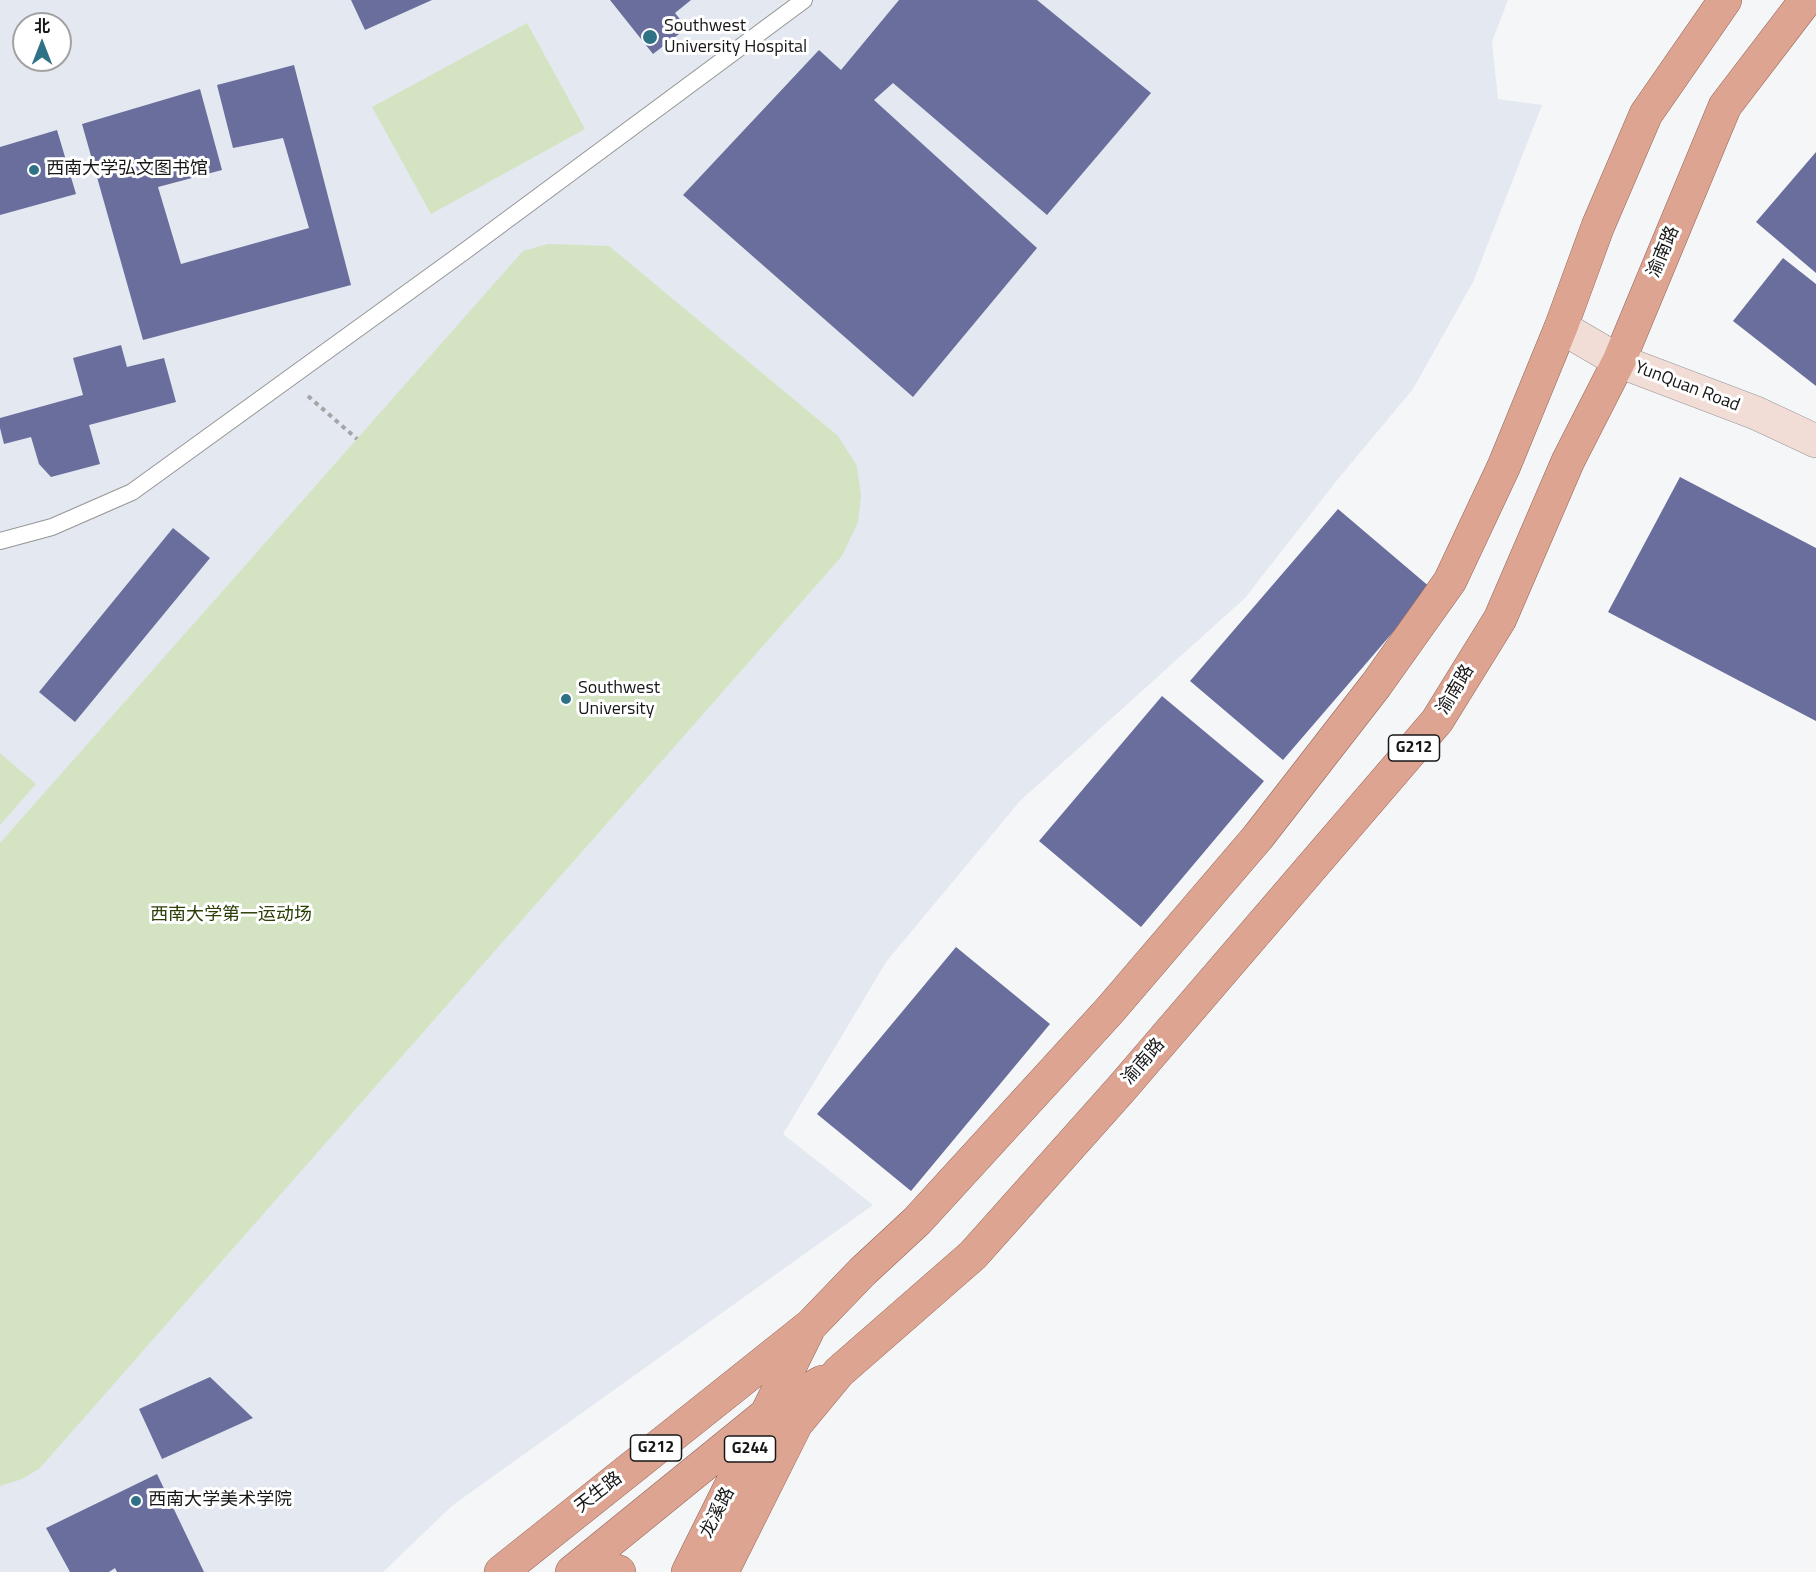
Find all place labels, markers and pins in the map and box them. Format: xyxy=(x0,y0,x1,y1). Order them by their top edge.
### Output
place label: Southwest University Hospital xyxy=(664,16,807,58)
marker: Southwest University Hospital xyxy=(641,28,659,46)
place label: 西南大学弘文图书馆 xyxy=(46,159,208,181)
marker: 西南大学弘文图书馆 xyxy=(27,163,41,177)
place label: Southwest University xyxy=(578,678,660,720)
marker: Southwest University xyxy=(559,692,573,706)
place label: 西南大学美术学院 xyxy=(148,1490,292,1512)
marker: 西南大学美术学院 xyxy=(129,1494,143,1508)

